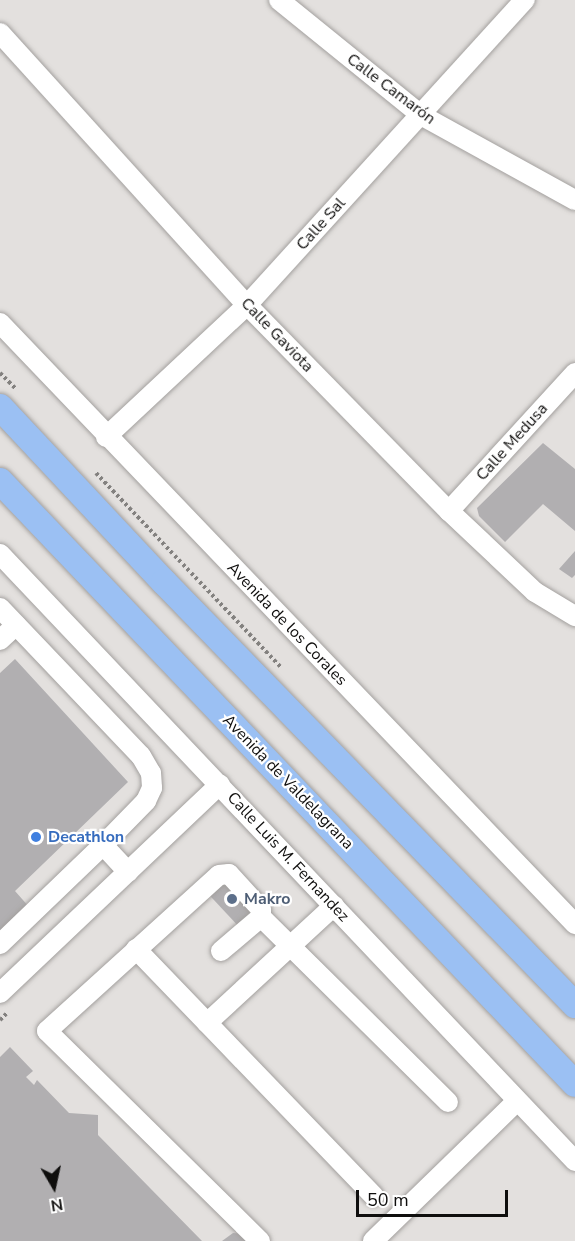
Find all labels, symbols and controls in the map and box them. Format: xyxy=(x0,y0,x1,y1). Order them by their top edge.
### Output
street label: Calle Camarón xyxy=(343,50,439,128)
street label: Calle Sal xyxy=(292,194,350,254)
street label: Calle Gaviota xyxy=(237,294,317,376)
street label: Calle Medusa xyxy=(472,399,552,485)
street label: Avenida de los Corales xyxy=(223,558,351,690)
street label: Avenida de Valdelagrana xyxy=(219,711,357,853)
street label: Calle Luis M. Fernandez xyxy=(223,788,353,926)
place label: Decathlon xyxy=(48,827,124,847)
marker: Decathlon xyxy=(29,830,43,844)
place label: Makro xyxy=(244,889,291,909)
marker: Makro xyxy=(225,892,239,906)
north arrow xyxy=(24,1157,84,1217)
scale bar xyxy=(359,1178,510,1216)
text: 50 m xyxy=(367,1188,409,1212)
text: N xyxy=(49,1193,64,1217)

